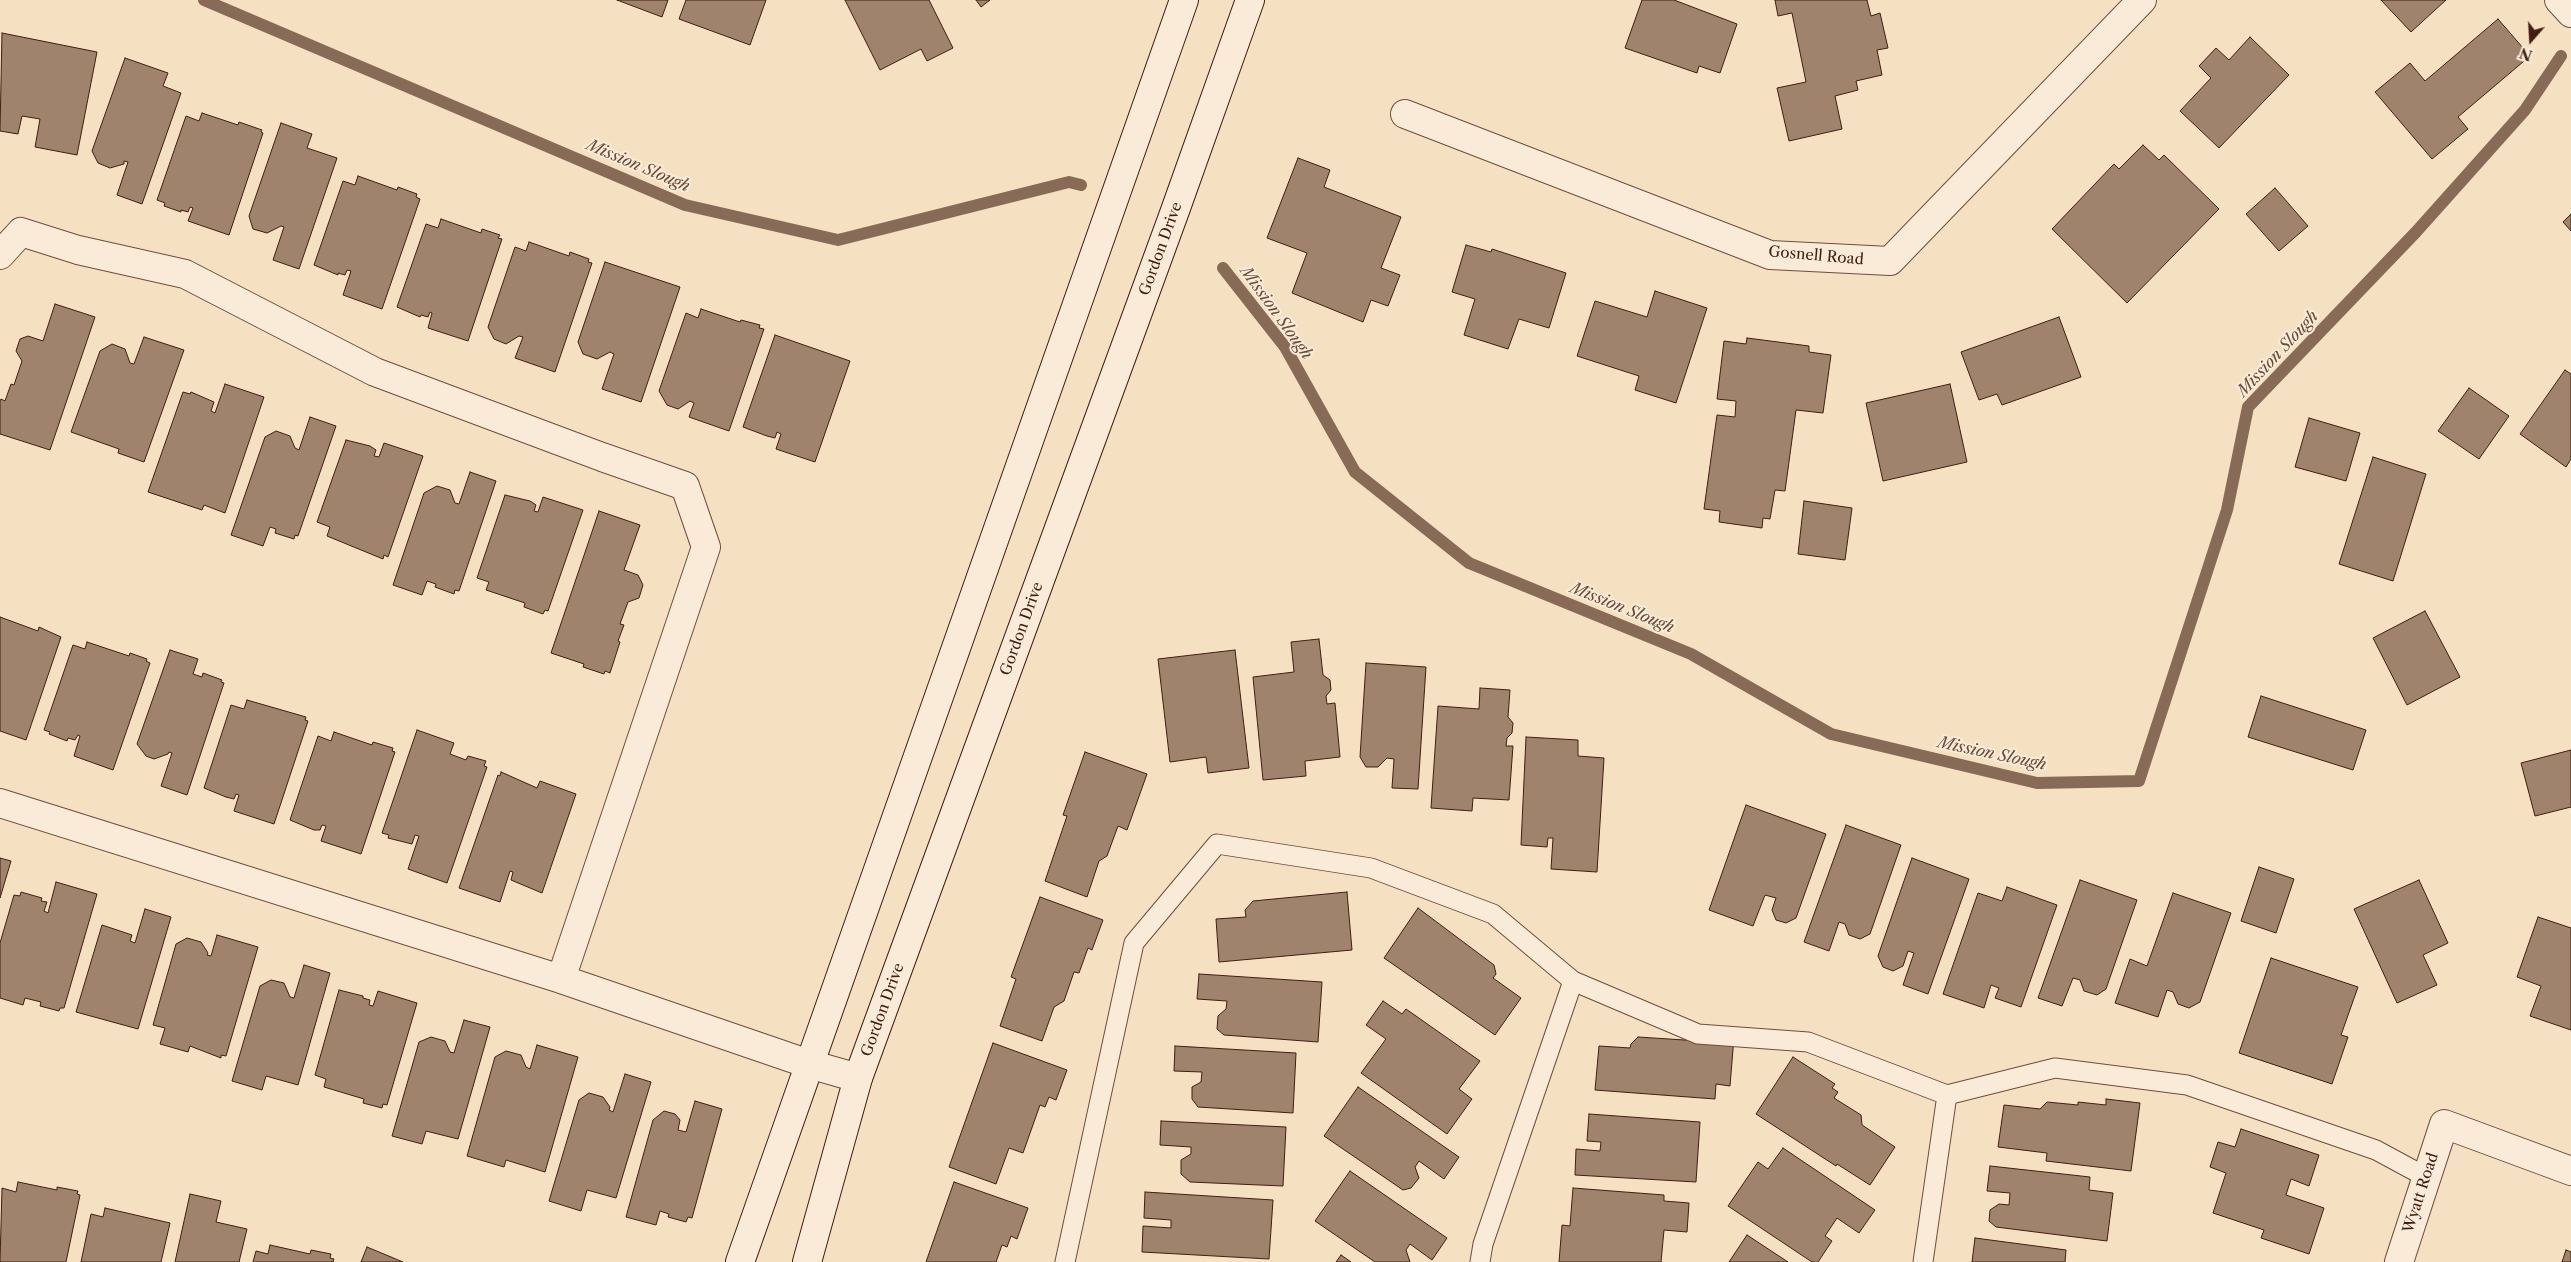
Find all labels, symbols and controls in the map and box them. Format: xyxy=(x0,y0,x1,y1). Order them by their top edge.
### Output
north arrow xyxy=(2506,15,2556,65)
text: N xyxy=(2517,44,2535,65)
water label: Mission Slough xyxy=(583,136,693,196)
street label: Gordon Drive xyxy=(1136,200,1186,298)
street label: Gosnell Road xyxy=(1768,243,1864,269)
water label: Mission Slough xyxy=(1236,263,1316,363)
water label: Mission Slough xyxy=(2233,307,2323,401)
water label: Mission Slough xyxy=(1567,578,1677,638)
street label: Gordon Drive xyxy=(997,580,1047,678)
water label: Mission Slough xyxy=(1936,733,2048,775)
street label: Gordon Drive xyxy=(858,961,908,1059)
street label: Wyatt Road xyxy=(2400,1151,2442,1235)

